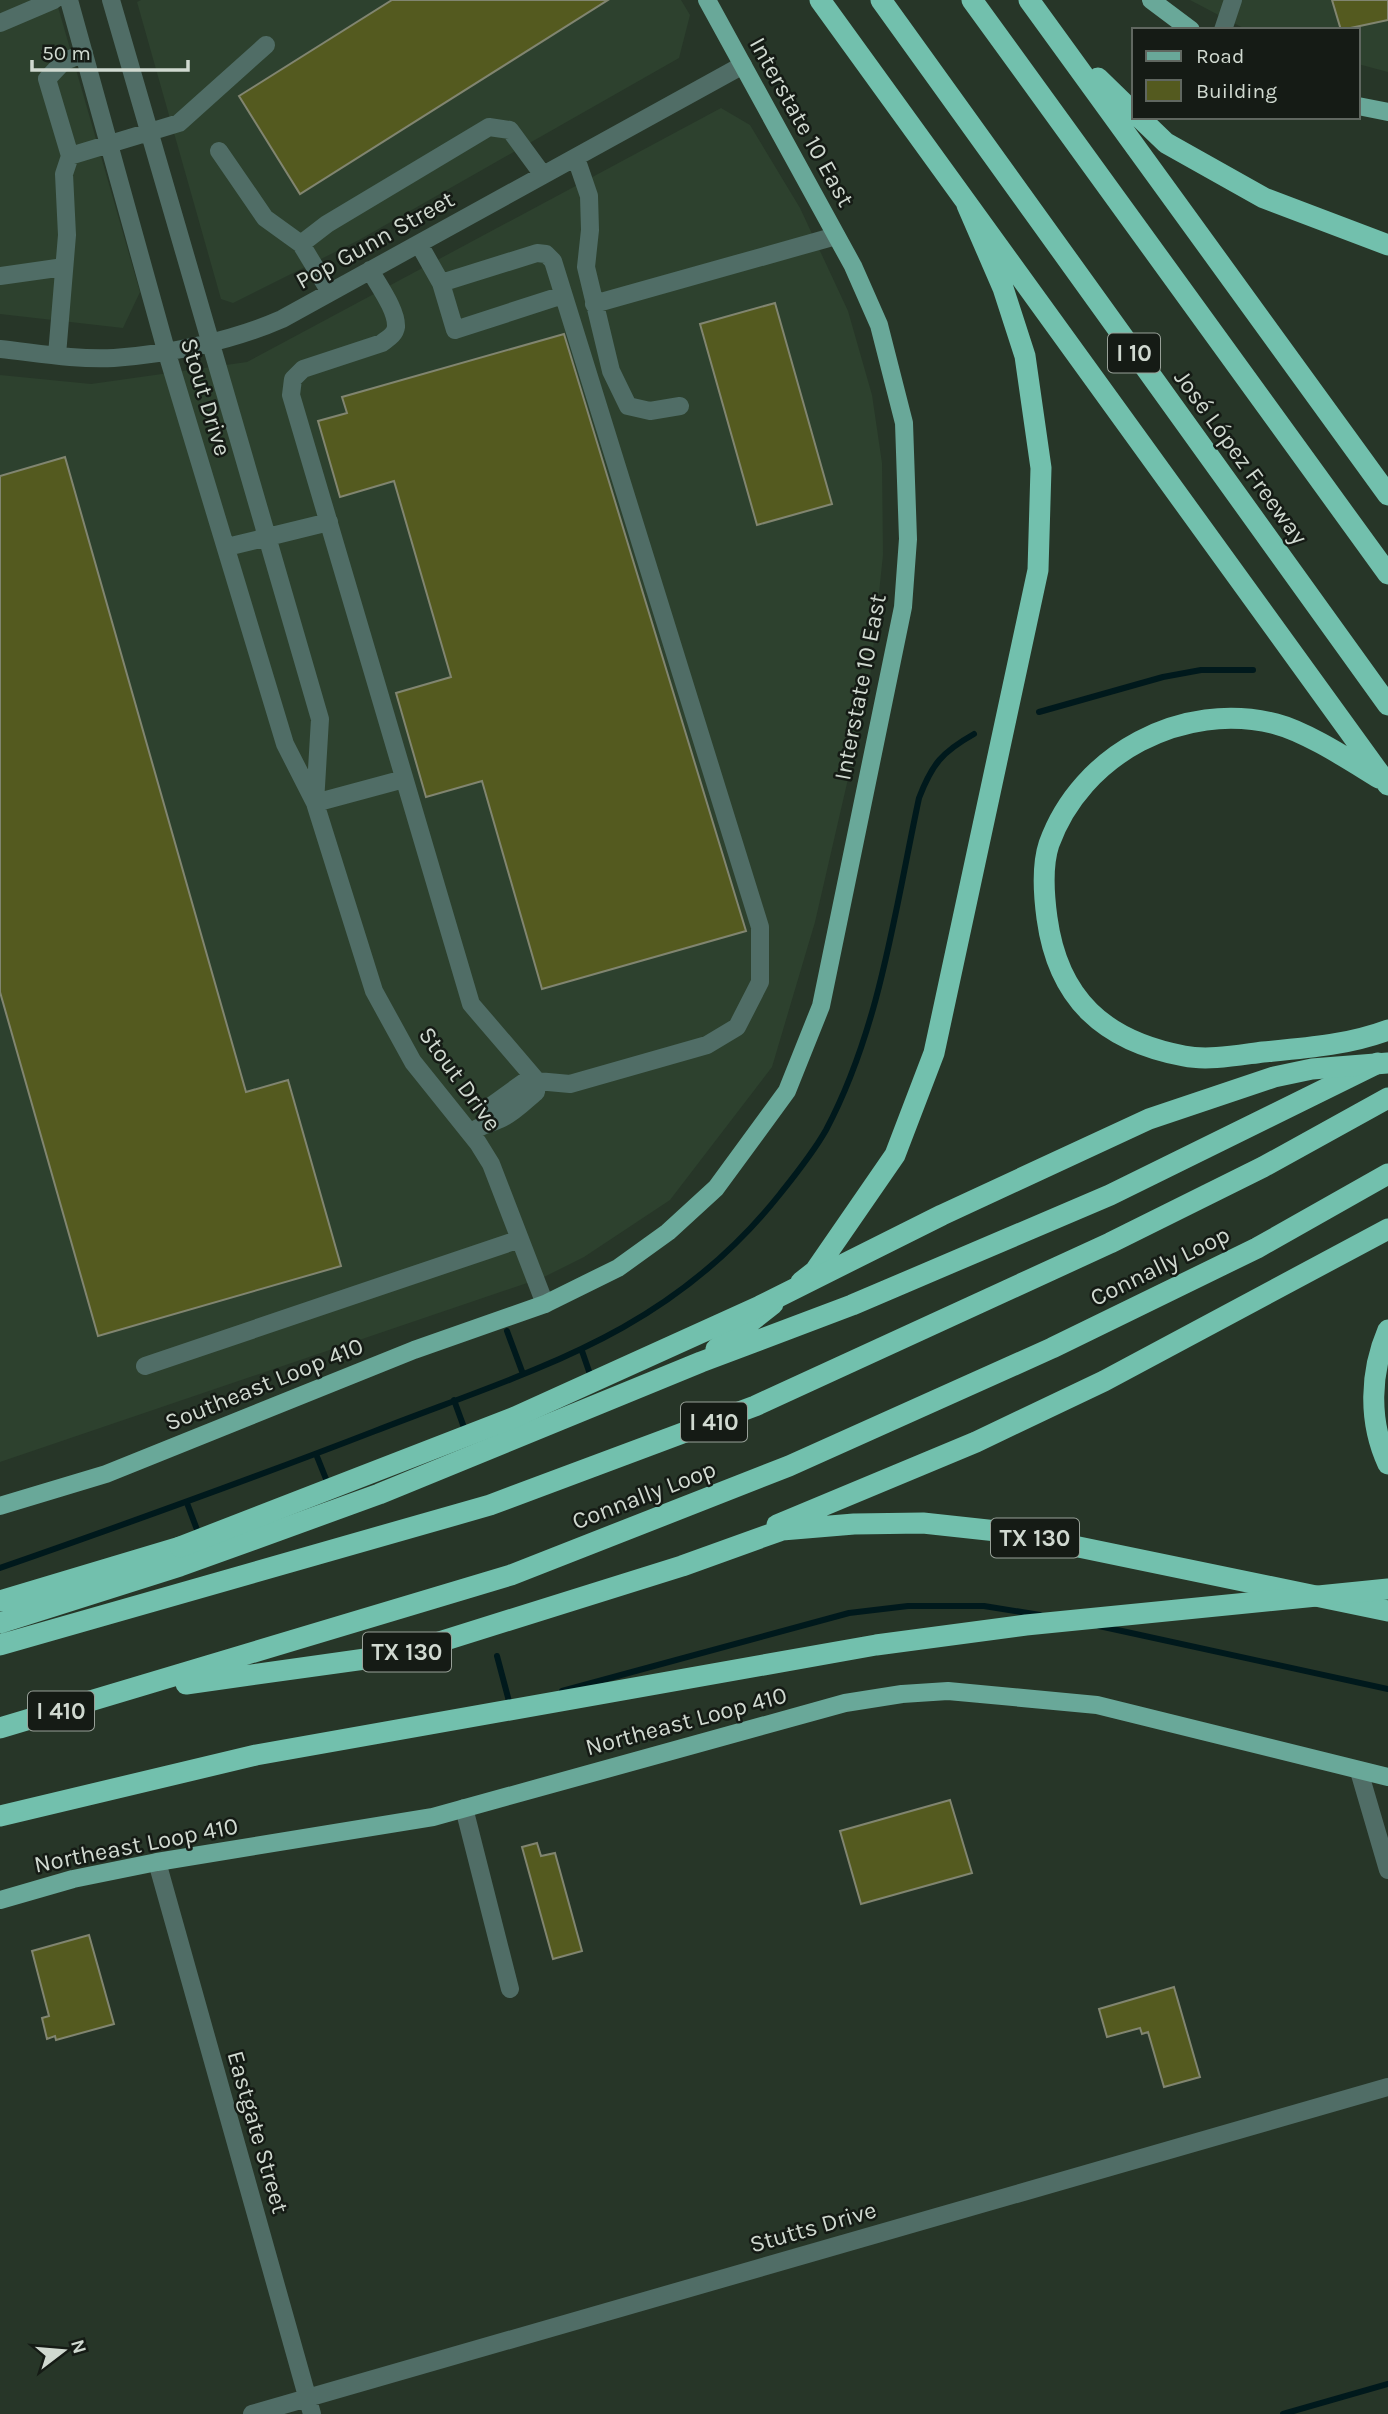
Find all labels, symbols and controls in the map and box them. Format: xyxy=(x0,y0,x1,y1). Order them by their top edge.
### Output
scale bar xyxy=(32,28,187,72)
legend xyxy=(1132,28,1360,119)
street label: Interstate 10 East xyxy=(744,32,860,212)
text: 50 m xyxy=(42,41,91,65)
text: Road xyxy=(1196,44,1244,68)
text: Building xyxy=(1196,79,1277,103)
street label: Pop Gunn Street xyxy=(291,185,459,295)
road number: I 10 xyxy=(1108,334,1160,372)
street label: Stout Drive xyxy=(175,335,237,459)
street label: José López Freeway xyxy=(1168,364,1314,550)
street label: Interstate 10 East xyxy=(828,591,892,783)
street label: Stout Drive xyxy=(413,1021,507,1137)
street label: Connally Loop xyxy=(1086,1220,1234,1312)
street label: Southeast Loop 410 xyxy=(161,1331,367,1437)
road number: I 410 xyxy=(681,1402,747,1442)
street label: Connally Loop xyxy=(568,1455,720,1535)
road number: TX 130 xyxy=(991,1518,1079,1558)
road number: TX 130 xyxy=(363,1632,451,1672)
street label: Northeast Loop 410 xyxy=(582,1681,790,1761)
road number: I 410 xyxy=(28,1692,94,1730)
street label: Northeast Loop 410 xyxy=(32,1811,240,1879)
street label: Eastgate Street xyxy=(221,2047,295,2217)
street label: Stutts Drive xyxy=(746,2196,880,2258)
north arrow xyxy=(28,2316,98,2386)
text: N xyxy=(66,2337,91,2356)

